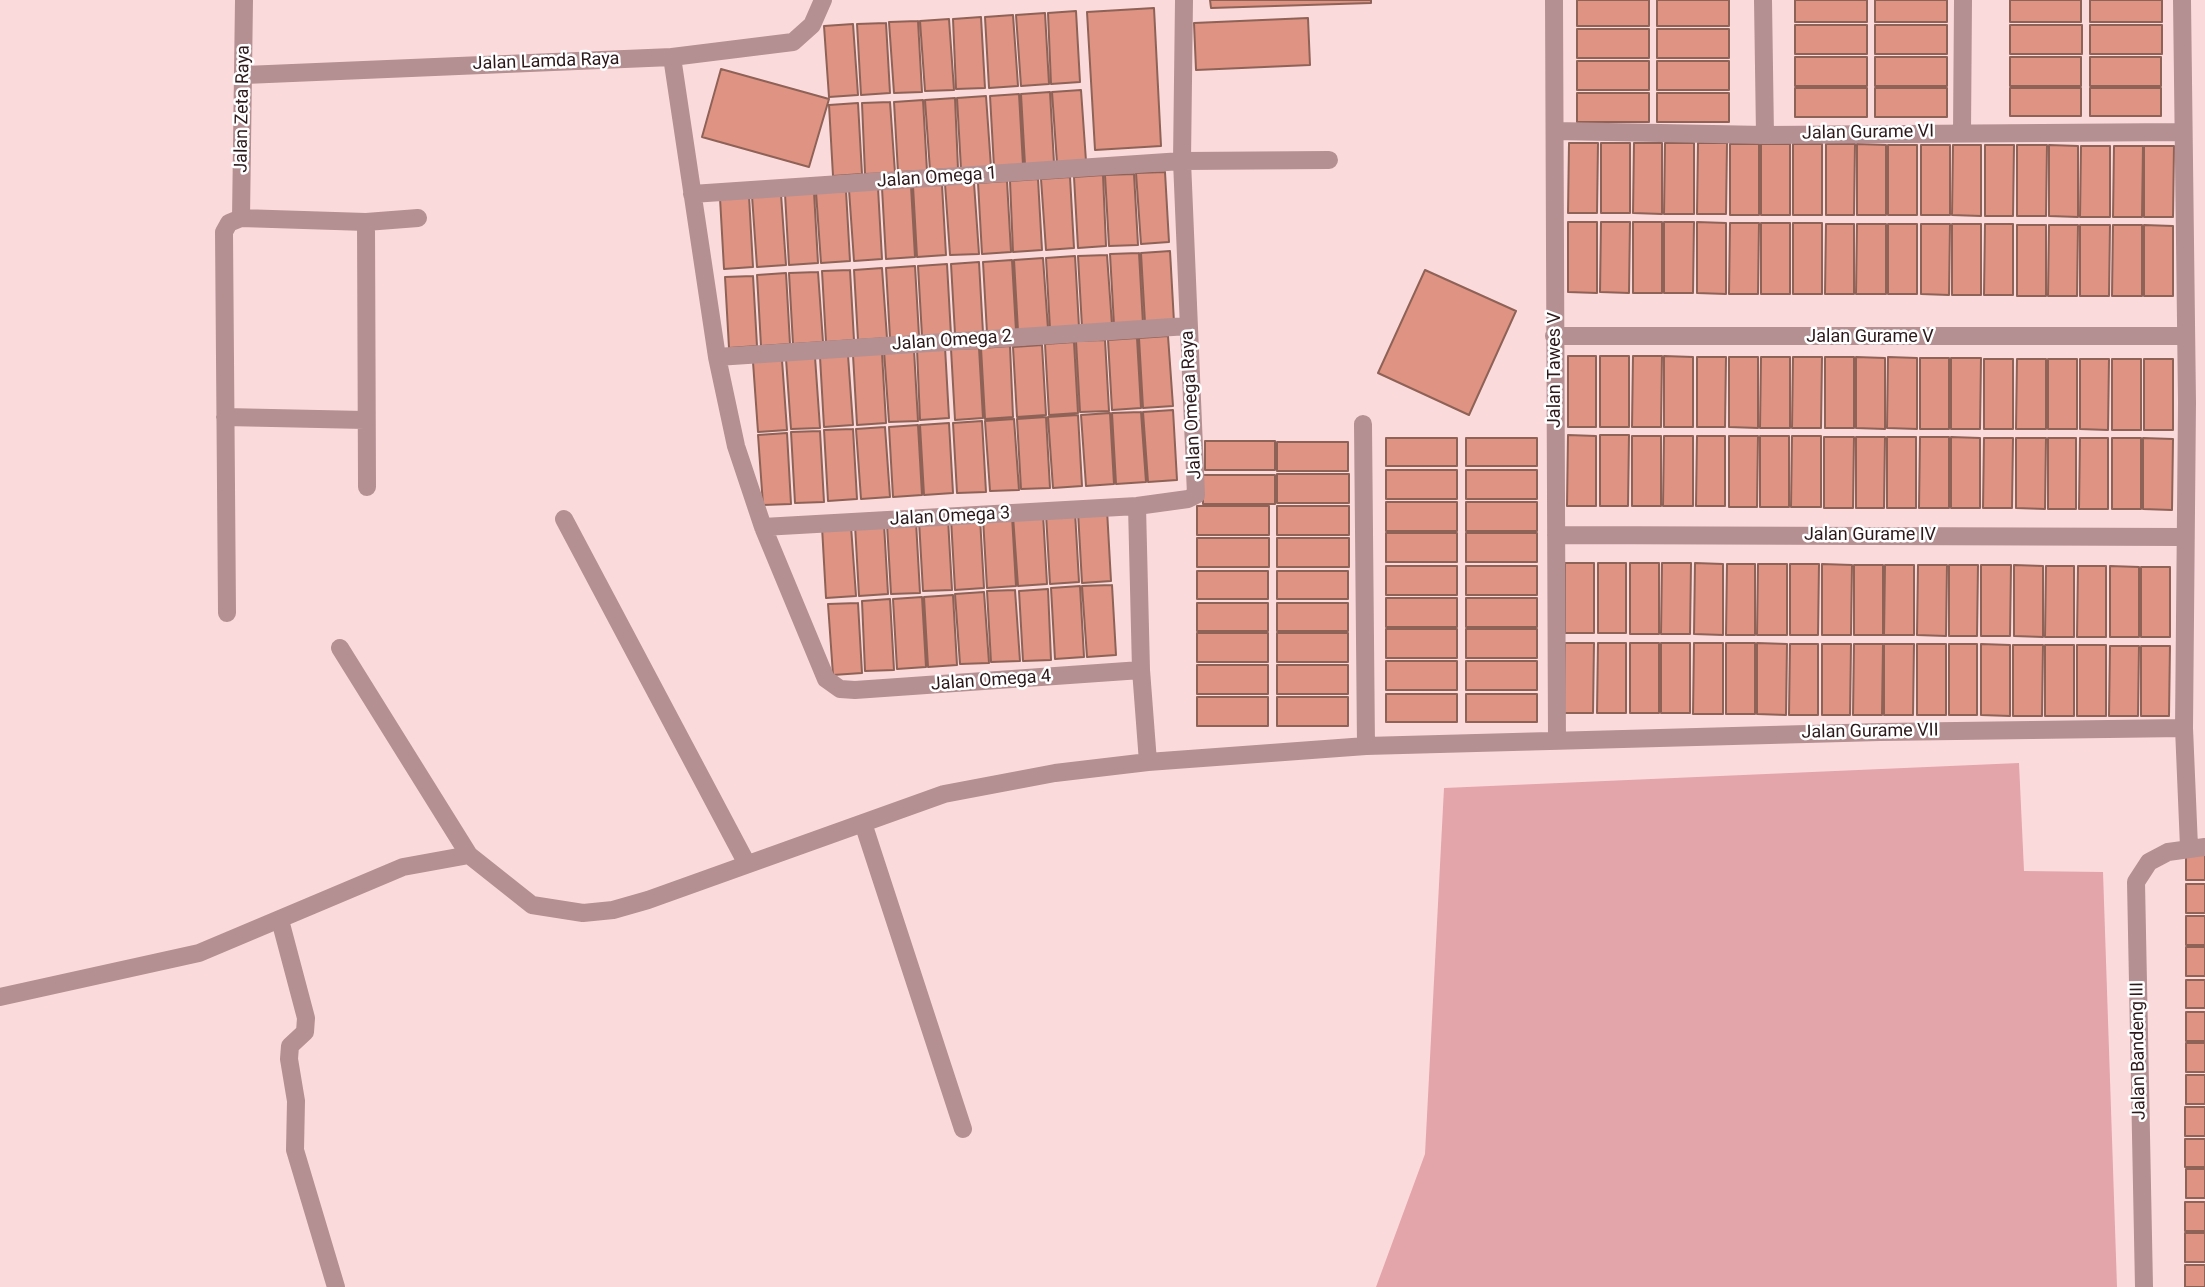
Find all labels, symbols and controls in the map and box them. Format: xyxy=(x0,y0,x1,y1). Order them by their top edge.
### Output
street label: Jalan Zeta Raya xyxy=(231,45,255,173)
street label: Jalan Lamda Raya xyxy=(472,49,620,75)
street label: Jalan Gurame VI xyxy=(1802,121,1934,145)
street label: Jalan Omega 1 xyxy=(876,163,998,193)
street label: Jalan Tawes V xyxy=(1544,312,1566,428)
street label: Jalan Omega 2 xyxy=(891,326,1013,356)
street label: Jalan Gurame V xyxy=(1806,326,1934,348)
street label: Jalan Omega Raya xyxy=(1177,330,1207,480)
street label: Jalan Omega 3 xyxy=(889,503,1011,531)
street label: Jalan Gurame IV xyxy=(1804,524,1936,546)
street label: Jalan Omega 4 xyxy=(930,666,1052,696)
street label: Jalan Gurame VII xyxy=(1801,720,1939,744)
street label: Jalan Bandeng III xyxy=(2127,982,2151,1120)

